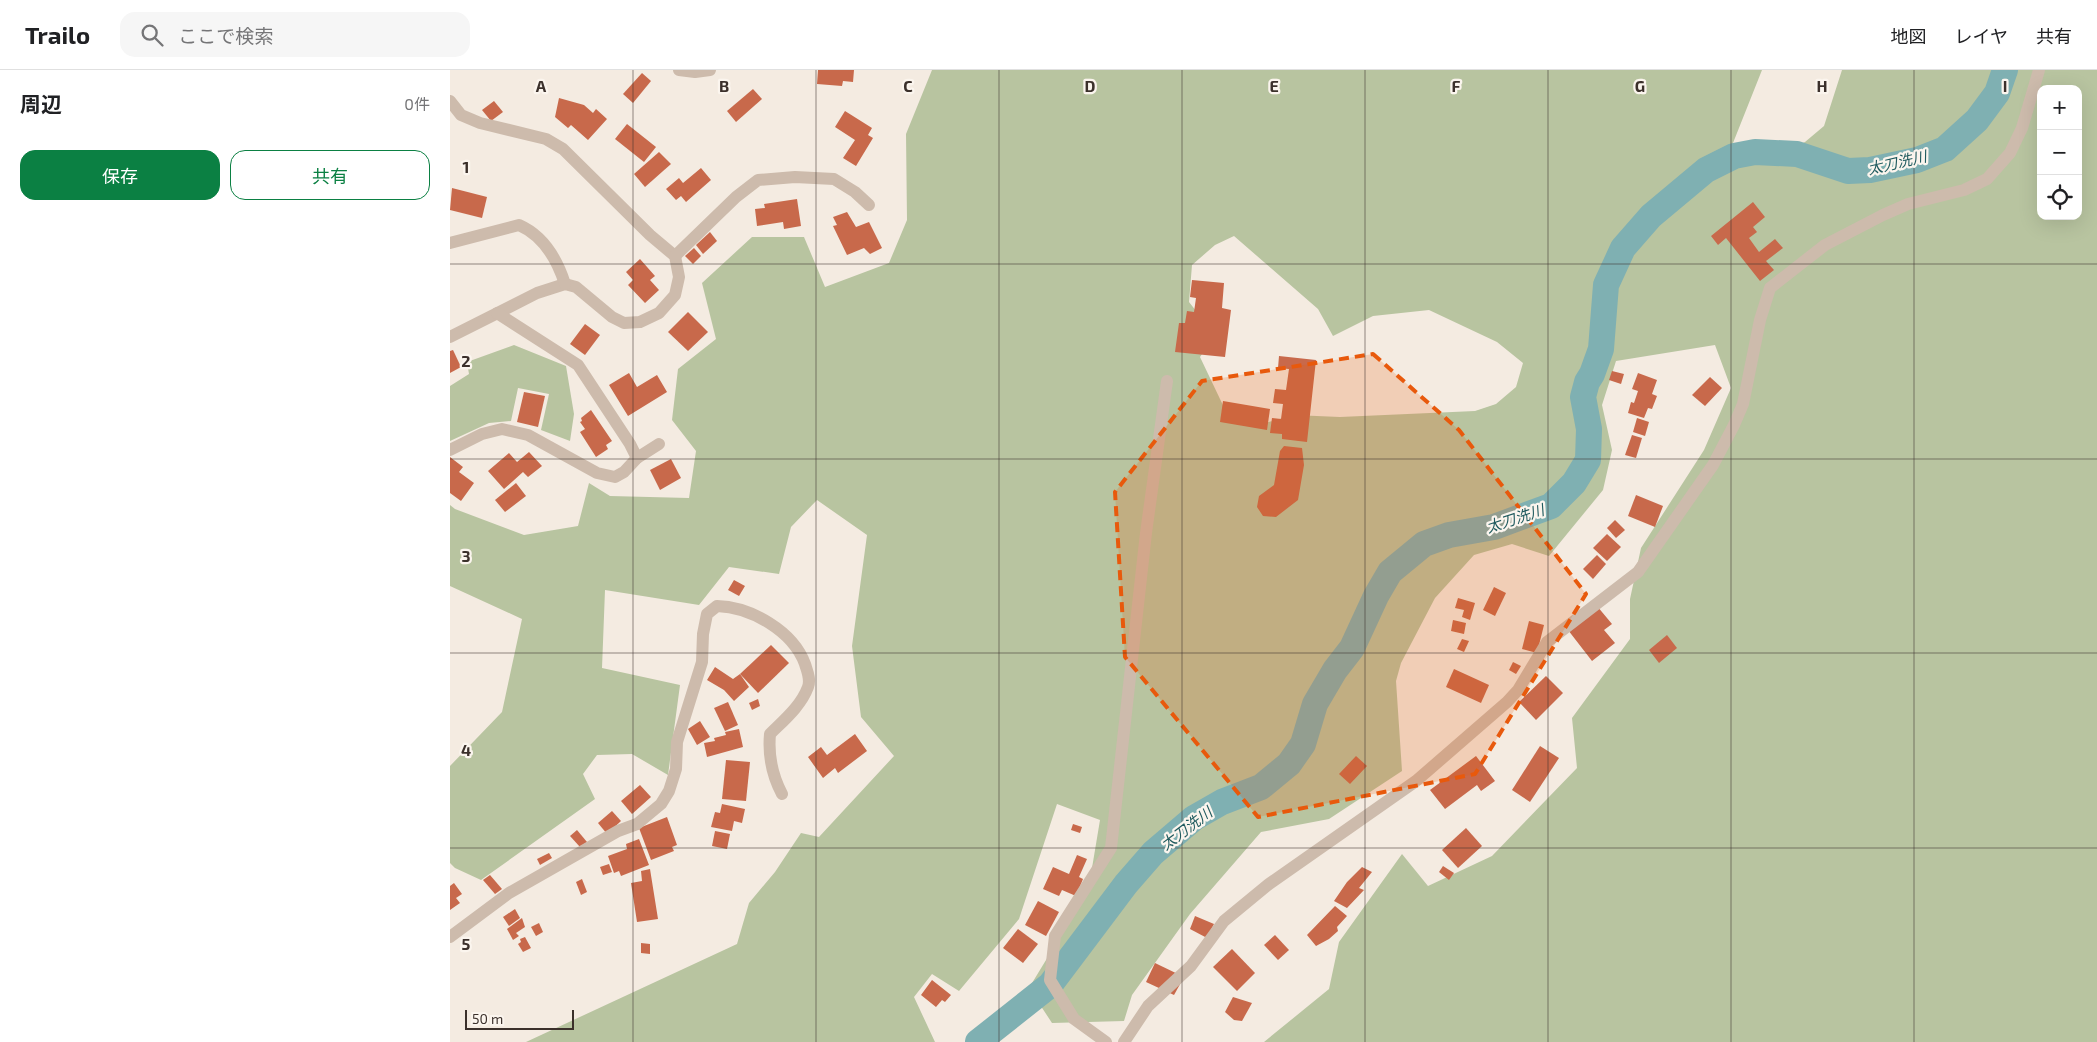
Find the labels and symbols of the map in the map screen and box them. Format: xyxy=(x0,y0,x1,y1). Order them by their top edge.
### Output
text: A xyxy=(536,76,547,95)
text: B xyxy=(719,76,729,95)
text: C xyxy=(903,76,913,95)
text: D xyxy=(1085,76,1096,95)
text: E xyxy=(1269,76,1279,95)
text: F xyxy=(1452,76,1461,95)
text: G xyxy=(1635,76,1645,95)
text: H xyxy=(1816,76,1828,95)
text: I xyxy=(2003,76,2007,95)
water label: 太刀洗川 xyxy=(1866,146,1930,178)
text: 1 xyxy=(463,157,469,176)
text: 2 xyxy=(461,351,471,370)
water label: 太刀洗川 xyxy=(1484,500,1548,536)
text: 3 xyxy=(461,546,471,565)
text: 4 xyxy=(461,740,471,759)
water label: 太刀洗川 xyxy=(1157,802,1217,853)
text: 5 xyxy=(462,934,471,953)
scale bar xyxy=(465,1007,574,1030)

